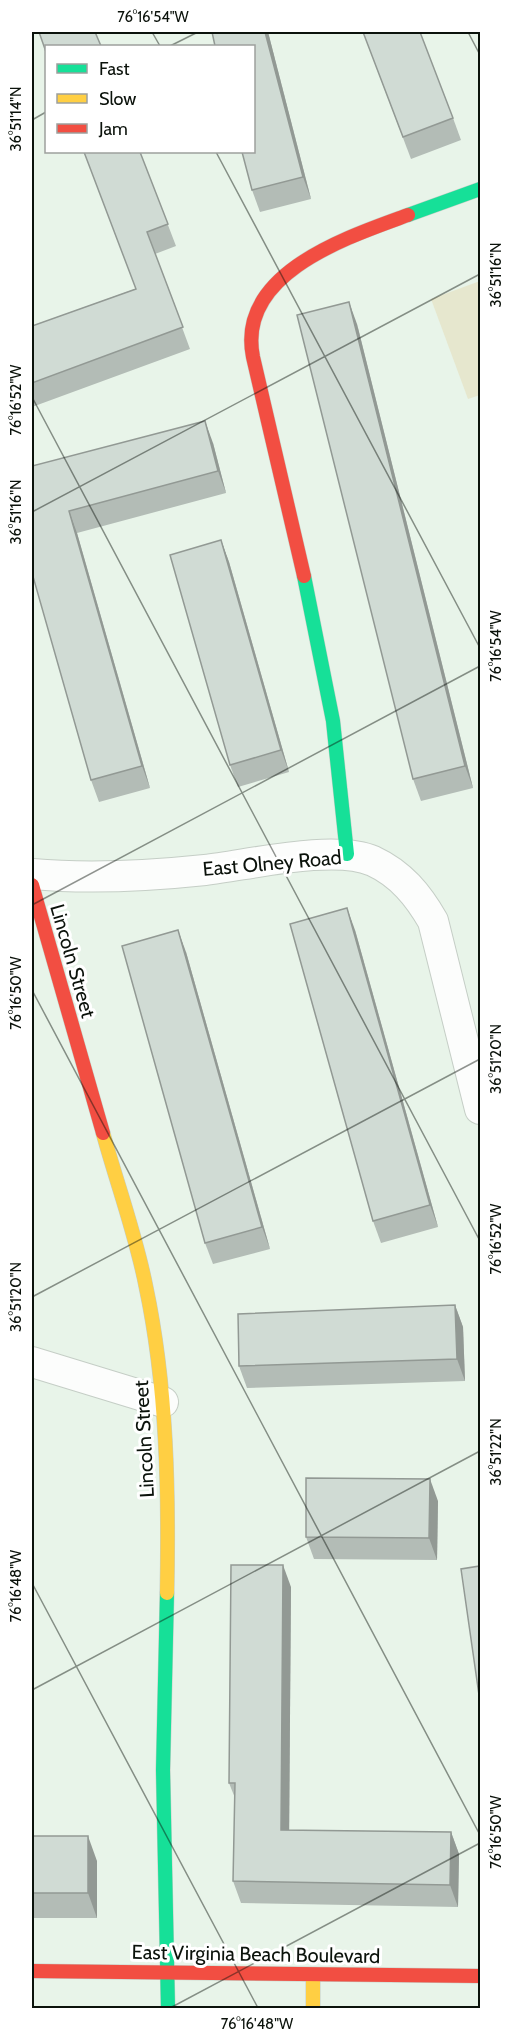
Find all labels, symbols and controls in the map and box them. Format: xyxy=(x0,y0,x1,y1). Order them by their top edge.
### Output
text: 76°16'54"W xyxy=(117,8,190,26)
legend xyxy=(45,45,255,153)
text: Fast xyxy=(99,58,130,80)
text: 36°51'14"N xyxy=(7,86,25,152)
text: Slow xyxy=(99,88,136,110)
text: Jam xyxy=(98,118,128,140)
text: 36°51'16"N xyxy=(487,242,505,308)
text: 76°16'52"W xyxy=(7,364,25,435)
text: 36°51'16"N xyxy=(7,479,25,545)
text: 76°16'54"W xyxy=(487,609,505,682)
street label: East Olney Road xyxy=(201,845,343,881)
street label: Lincoln Street xyxy=(45,901,101,1021)
text: 76°16'50"W xyxy=(7,955,25,1030)
text: 36°51'20"N xyxy=(487,1024,505,1094)
text: 76°16'52"W xyxy=(487,1203,505,1274)
text: 36°51'20"N xyxy=(7,1262,25,1332)
street label: Lincoln Street xyxy=(129,1380,159,1498)
text: 36°51'22"N xyxy=(487,1418,505,1486)
text: 76°16'48"W xyxy=(7,1549,25,1622)
text: 76°16'50"W xyxy=(487,1794,505,1869)
street label: East Virginia Beach Boulevard xyxy=(131,1940,381,1968)
text: 76°16'48"W xyxy=(221,2015,294,2033)

